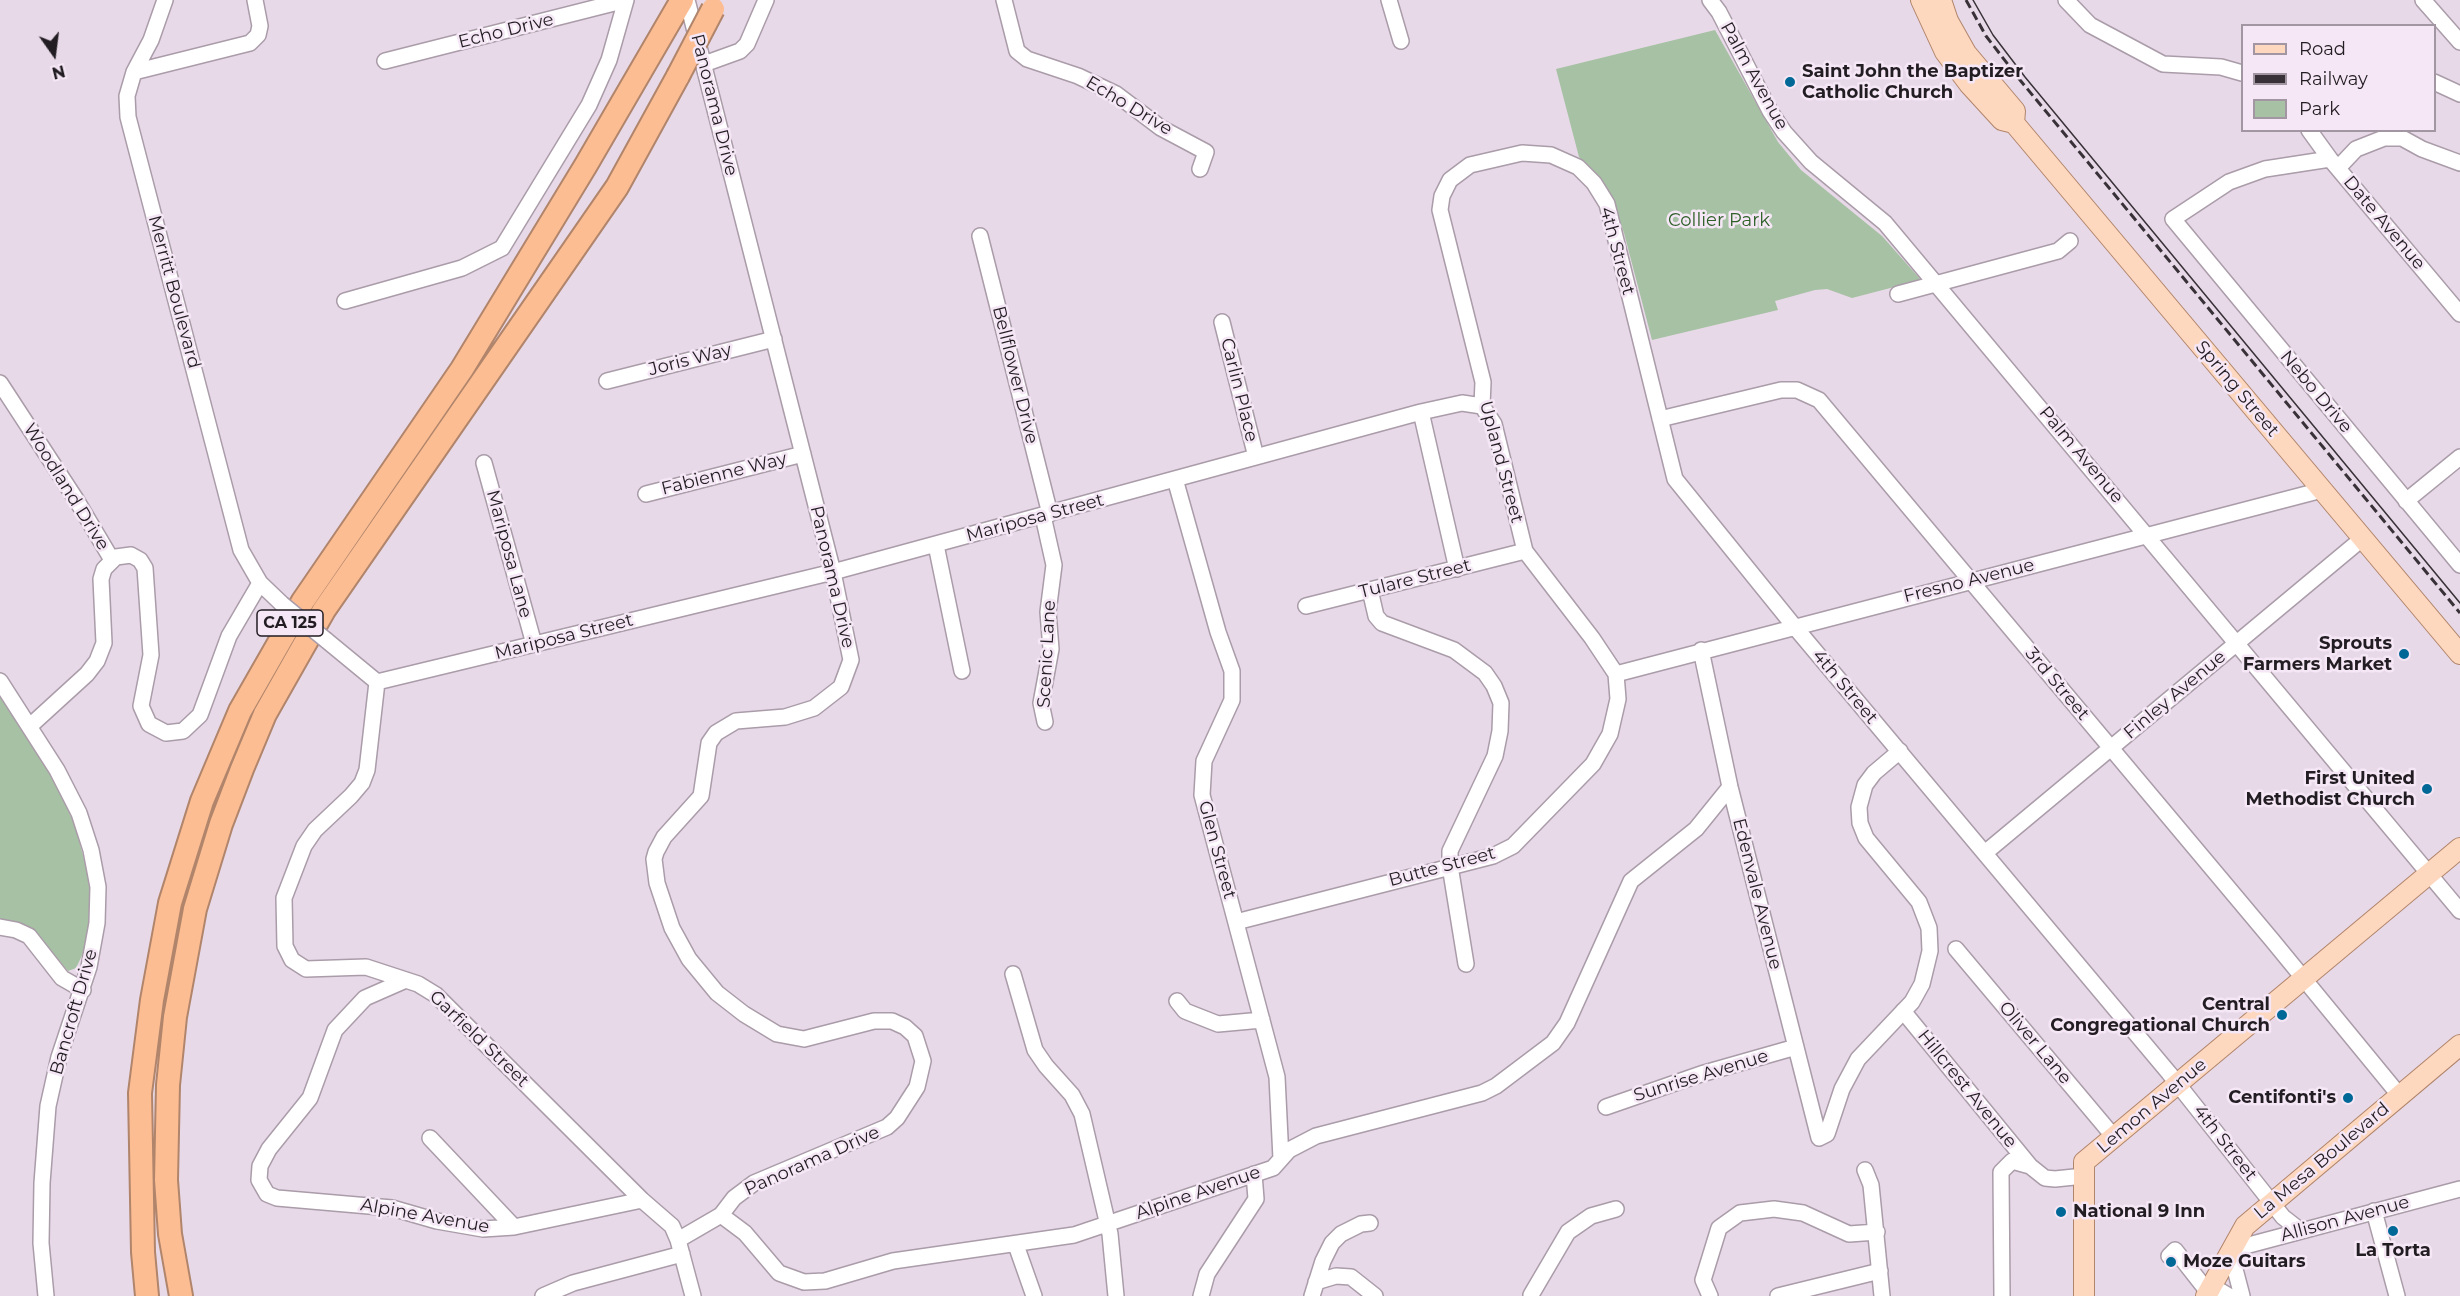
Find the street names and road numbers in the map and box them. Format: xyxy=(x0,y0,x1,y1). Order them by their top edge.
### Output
street label: Echo Drive xyxy=(456,9,556,53)
street label: Palm Avenue xyxy=(1715,18,1793,134)
street label: Panorama Drive xyxy=(686,32,742,178)
street label: Echo Drive xyxy=(1082,72,1176,140)
street label: Date Avenue xyxy=(2338,172,2430,274)
street label: 4th Street xyxy=(1595,204,1639,298)
street label: Merritt Boulevard xyxy=(143,213,205,371)
street label: Bellflower Drive xyxy=(987,304,1043,446)
street label: Carlin Place xyxy=(1216,336,1262,444)
street label: Spring Street xyxy=(2191,337,2283,441)
street label: Joris Way xyxy=(646,339,734,381)
street label: Nebo Drive xyxy=(2275,346,2357,438)
street label: Upland Street xyxy=(1474,399,1528,525)
street label: Palm Avenue xyxy=(2034,402,2128,508)
street label: Woodland Drive xyxy=(18,420,114,554)
street label: Fabienne Way xyxy=(659,448,789,500)
street label: Mariposa Lane xyxy=(482,488,536,620)
street label: Mariposa Street xyxy=(964,489,1106,547)
street label: Panorama Drive xyxy=(805,504,859,650)
street label: Fresno Avenue xyxy=(1901,554,2037,608)
street label: Tulare Street xyxy=(1357,555,1473,603)
street label: Scenic Lane xyxy=(1033,599,1061,709)
street label: Mariposa Street xyxy=(493,609,635,665)
road number: CA 125 xyxy=(257,610,323,636)
street label: 3rd Street xyxy=(2020,643,2094,725)
street label: 4th Street xyxy=(1808,645,1882,729)
street label: Finley Avenue xyxy=(2120,646,2230,744)
street label: Glen Street xyxy=(1194,798,1240,902)
street label: Edenvale Avenue xyxy=(1728,816,1786,972)
street label: Butte Street xyxy=(1386,842,1498,892)
street label: Bancroft Drive xyxy=(46,947,102,1077)
street label: Garfield Street xyxy=(425,986,533,1092)
street label: Oliver Lane xyxy=(1994,997,2076,1089)
street label: Hillcrest Avenue xyxy=(1913,1026,2021,1152)
street label: Sunrise Avenue xyxy=(1631,1045,1771,1107)
street label: Lemon Avenue xyxy=(2093,1054,2211,1158)
street label: La Mesa Boulevard xyxy=(2250,1098,2394,1224)
street label: 4th Street xyxy=(2189,1101,2261,1185)
street label: Panorama Drive xyxy=(741,1122,883,1200)
street label: Alpine Avenue xyxy=(1133,1162,1263,1224)
street label: Allison Avenue xyxy=(2278,1191,2412,1247)
street label: Alpine Avenue xyxy=(359,1194,491,1238)

